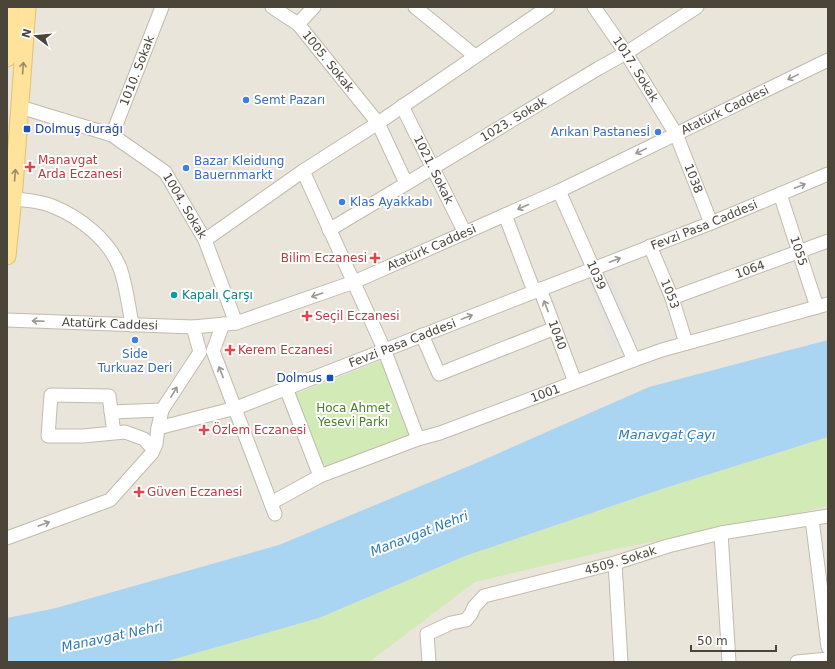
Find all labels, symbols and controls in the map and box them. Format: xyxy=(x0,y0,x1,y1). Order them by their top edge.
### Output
north arrow xyxy=(16,16,56,56)
text: N xyxy=(19,27,34,40)
street label: 1005. Sokak xyxy=(299,28,357,95)
street label: 1010. Sokak xyxy=(117,34,157,108)
street label: 1017. Sokak xyxy=(610,34,661,104)
one-way arrow xyxy=(20,62,27,75)
one-way arrow xyxy=(787,74,799,81)
street label: Atatürk Caddesi xyxy=(679,83,771,138)
place label: Semt Pazarı xyxy=(254,93,325,107)
street label: 1023. Sokak xyxy=(478,94,549,144)
marker: Semt Pazarı xyxy=(241,95,251,105)
place label: Dolmuş durağı xyxy=(35,122,123,136)
marker: Dolmuş durağı xyxy=(22,124,32,134)
place label: Arıkan Pastanesİ xyxy=(551,124,650,139)
marker: Arıkan Pastanesİ xyxy=(653,127,663,137)
street label: 1021. Sokak xyxy=(411,133,456,206)
one-way arrow xyxy=(635,148,647,155)
place label: Manavgat Arda Eczanesi xyxy=(38,153,122,181)
place label: Bazar Kleidung Bauernmarkt xyxy=(194,154,284,182)
marker: Manavgat Arda Eczanesi xyxy=(25,162,35,172)
street label: 1038 xyxy=(681,162,706,195)
marker: Bazar Kleidung Bauernmarkt xyxy=(181,163,191,173)
one-way arrow xyxy=(12,169,19,182)
street label: 1004. Sokak xyxy=(160,170,210,241)
one-way arrow xyxy=(794,182,806,189)
place label: Klas Ayakkabı xyxy=(350,195,432,209)
marker: Klas Ayakkabı xyxy=(337,197,347,207)
street label: Fevzi Pasa Caddesi xyxy=(649,197,759,253)
one-way arrow xyxy=(518,203,530,211)
street label: Atatürk Caddesi xyxy=(385,222,478,274)
street label: 1055 xyxy=(787,234,810,268)
place label: Bilim Eczanesi xyxy=(281,251,367,265)
marker: Bilim Eczanesi xyxy=(370,253,380,263)
one-way arrow xyxy=(608,256,620,263)
street label: 1039 xyxy=(584,258,609,292)
street label: 1064 xyxy=(733,258,767,281)
street label: 1053 xyxy=(658,277,682,310)
place label: Kapalı Çarşı xyxy=(182,288,253,302)
marker: Kapalı Çarşı xyxy=(169,290,179,300)
one-way arrow xyxy=(311,292,324,299)
one-way arrow xyxy=(542,300,550,312)
place label: Seçil Eczanesi xyxy=(315,309,400,323)
marker: Seçil Eczanesi xyxy=(302,311,312,321)
one-way arrow xyxy=(461,313,473,321)
street label: Atatürk Caddesi xyxy=(62,315,158,333)
street label: Fevzi Pasa Caddesi xyxy=(347,316,458,370)
one-way arrow xyxy=(32,318,45,325)
street label: 1040 xyxy=(545,318,569,352)
marker: Side Turkuaz Deri xyxy=(130,335,140,345)
place label: Kerem Eczanesi xyxy=(238,343,333,357)
marker: Kerem Eczanesi xyxy=(225,345,235,355)
place label: Side Turkuaz Deri xyxy=(97,347,172,375)
one-way arrow xyxy=(217,366,225,378)
place label: Dolmus xyxy=(277,371,322,385)
marker: Dolmus xyxy=(325,373,335,383)
street label: 1001 xyxy=(529,381,562,405)
one-way arrow xyxy=(170,386,178,398)
park label: Hoca Ahmet Yesevi Parkı xyxy=(316,401,390,429)
place label: Özlem Eczanesi xyxy=(212,421,306,437)
marker: Özlem Eczanesi xyxy=(199,425,209,435)
water label: Manavgat Çayı xyxy=(619,427,716,442)
place label: Güven Eczanesi xyxy=(147,485,242,499)
marker: Güven Eczanesi xyxy=(134,487,144,497)
water label: Manavgat Nehri xyxy=(368,508,471,559)
one-way arrow xyxy=(37,520,49,528)
street label: 4509. Sokak xyxy=(583,543,658,577)
water label: Manavgat Nehri xyxy=(60,618,165,655)
scale bar xyxy=(691,627,776,653)
text: 50 m xyxy=(697,634,728,648)

